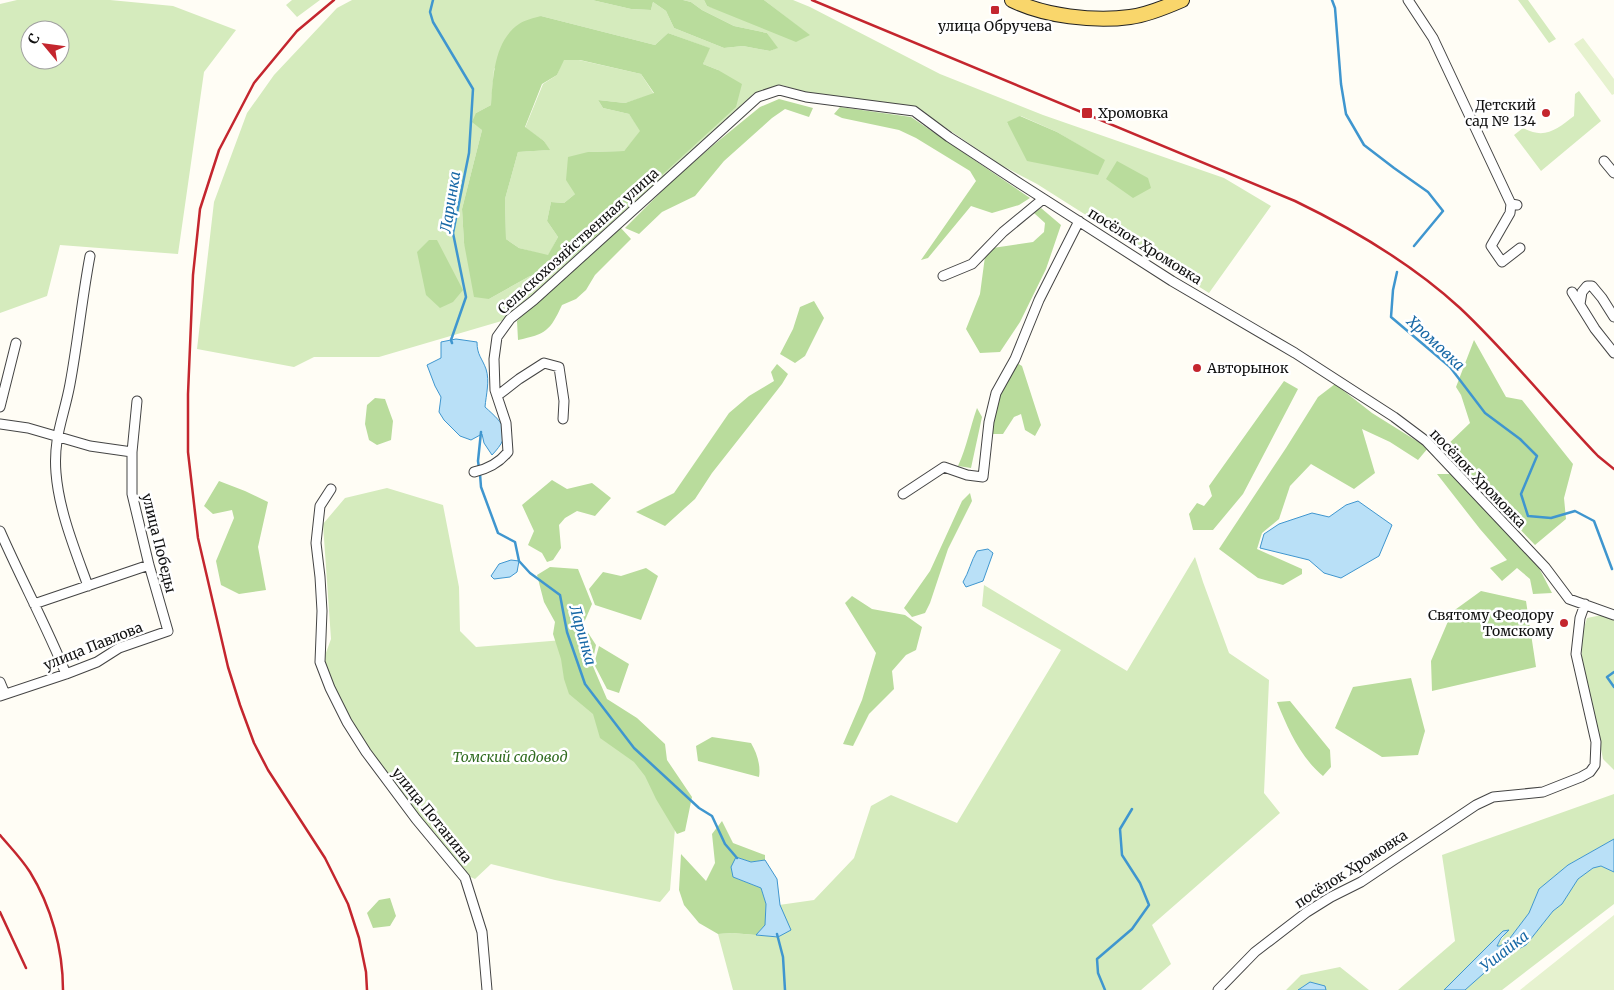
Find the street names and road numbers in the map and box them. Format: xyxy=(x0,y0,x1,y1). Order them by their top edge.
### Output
street label: Сельскохозяйственная улица xyxy=(494,164,663,318)
street label: посёлок Хромовка xyxy=(1085,204,1206,289)
street label: посёлок Хромовка xyxy=(1426,425,1530,532)
street label: улица Победы xyxy=(138,491,180,595)
street label: улица Павлова xyxy=(41,618,146,674)
street label: улица Потанина xyxy=(388,764,476,867)
street label: посёлок Хромовка xyxy=(1291,826,1411,912)

